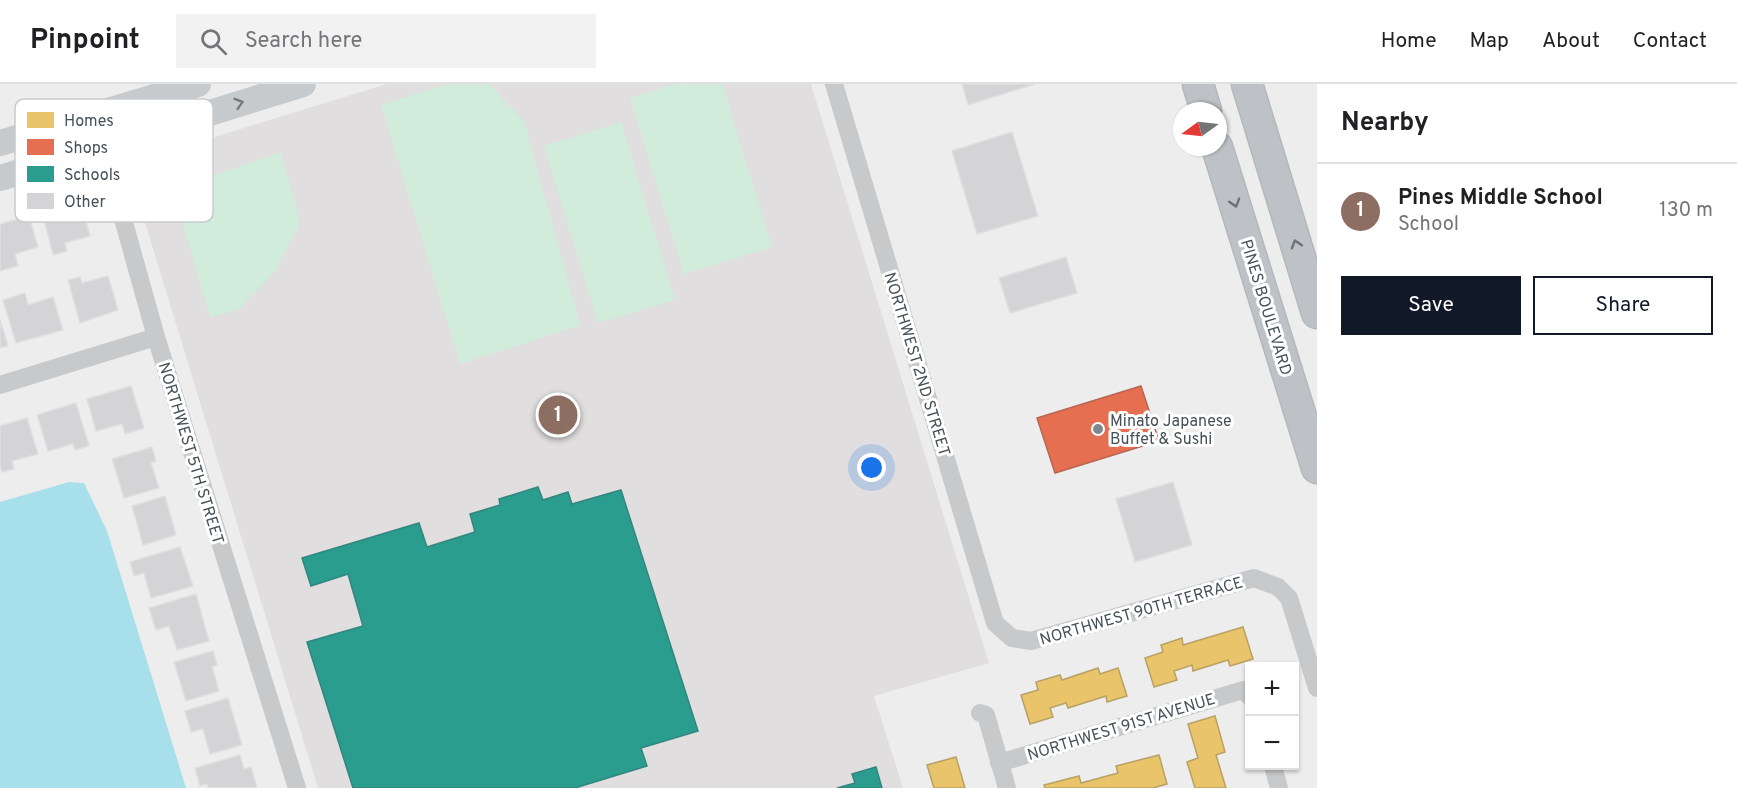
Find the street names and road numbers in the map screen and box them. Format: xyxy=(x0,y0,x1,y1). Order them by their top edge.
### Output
street label: PINES BOULEVARD xyxy=(1235,237,1295,378)
street label: NORTHWEST 2ND STREET xyxy=(879,270,954,459)
street label: NORTHWEST 5TH STREET xyxy=(153,360,227,547)
street label: NORTHWEST 90TH TERRACE xyxy=(1038,573,1245,651)
street label: NORTHWEST 91ST AVENUE xyxy=(1025,690,1218,766)

